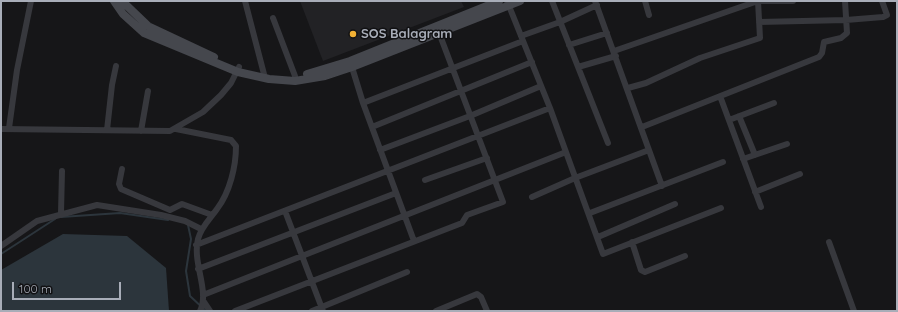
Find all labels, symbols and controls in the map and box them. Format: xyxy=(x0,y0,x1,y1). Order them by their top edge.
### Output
place label: SOS Balagram xyxy=(361,26,452,42)
marker: SOS Balagram xyxy=(348,29,358,39)
scale bar xyxy=(14,274,123,300)
text: 100 m xyxy=(19,281,52,296)

